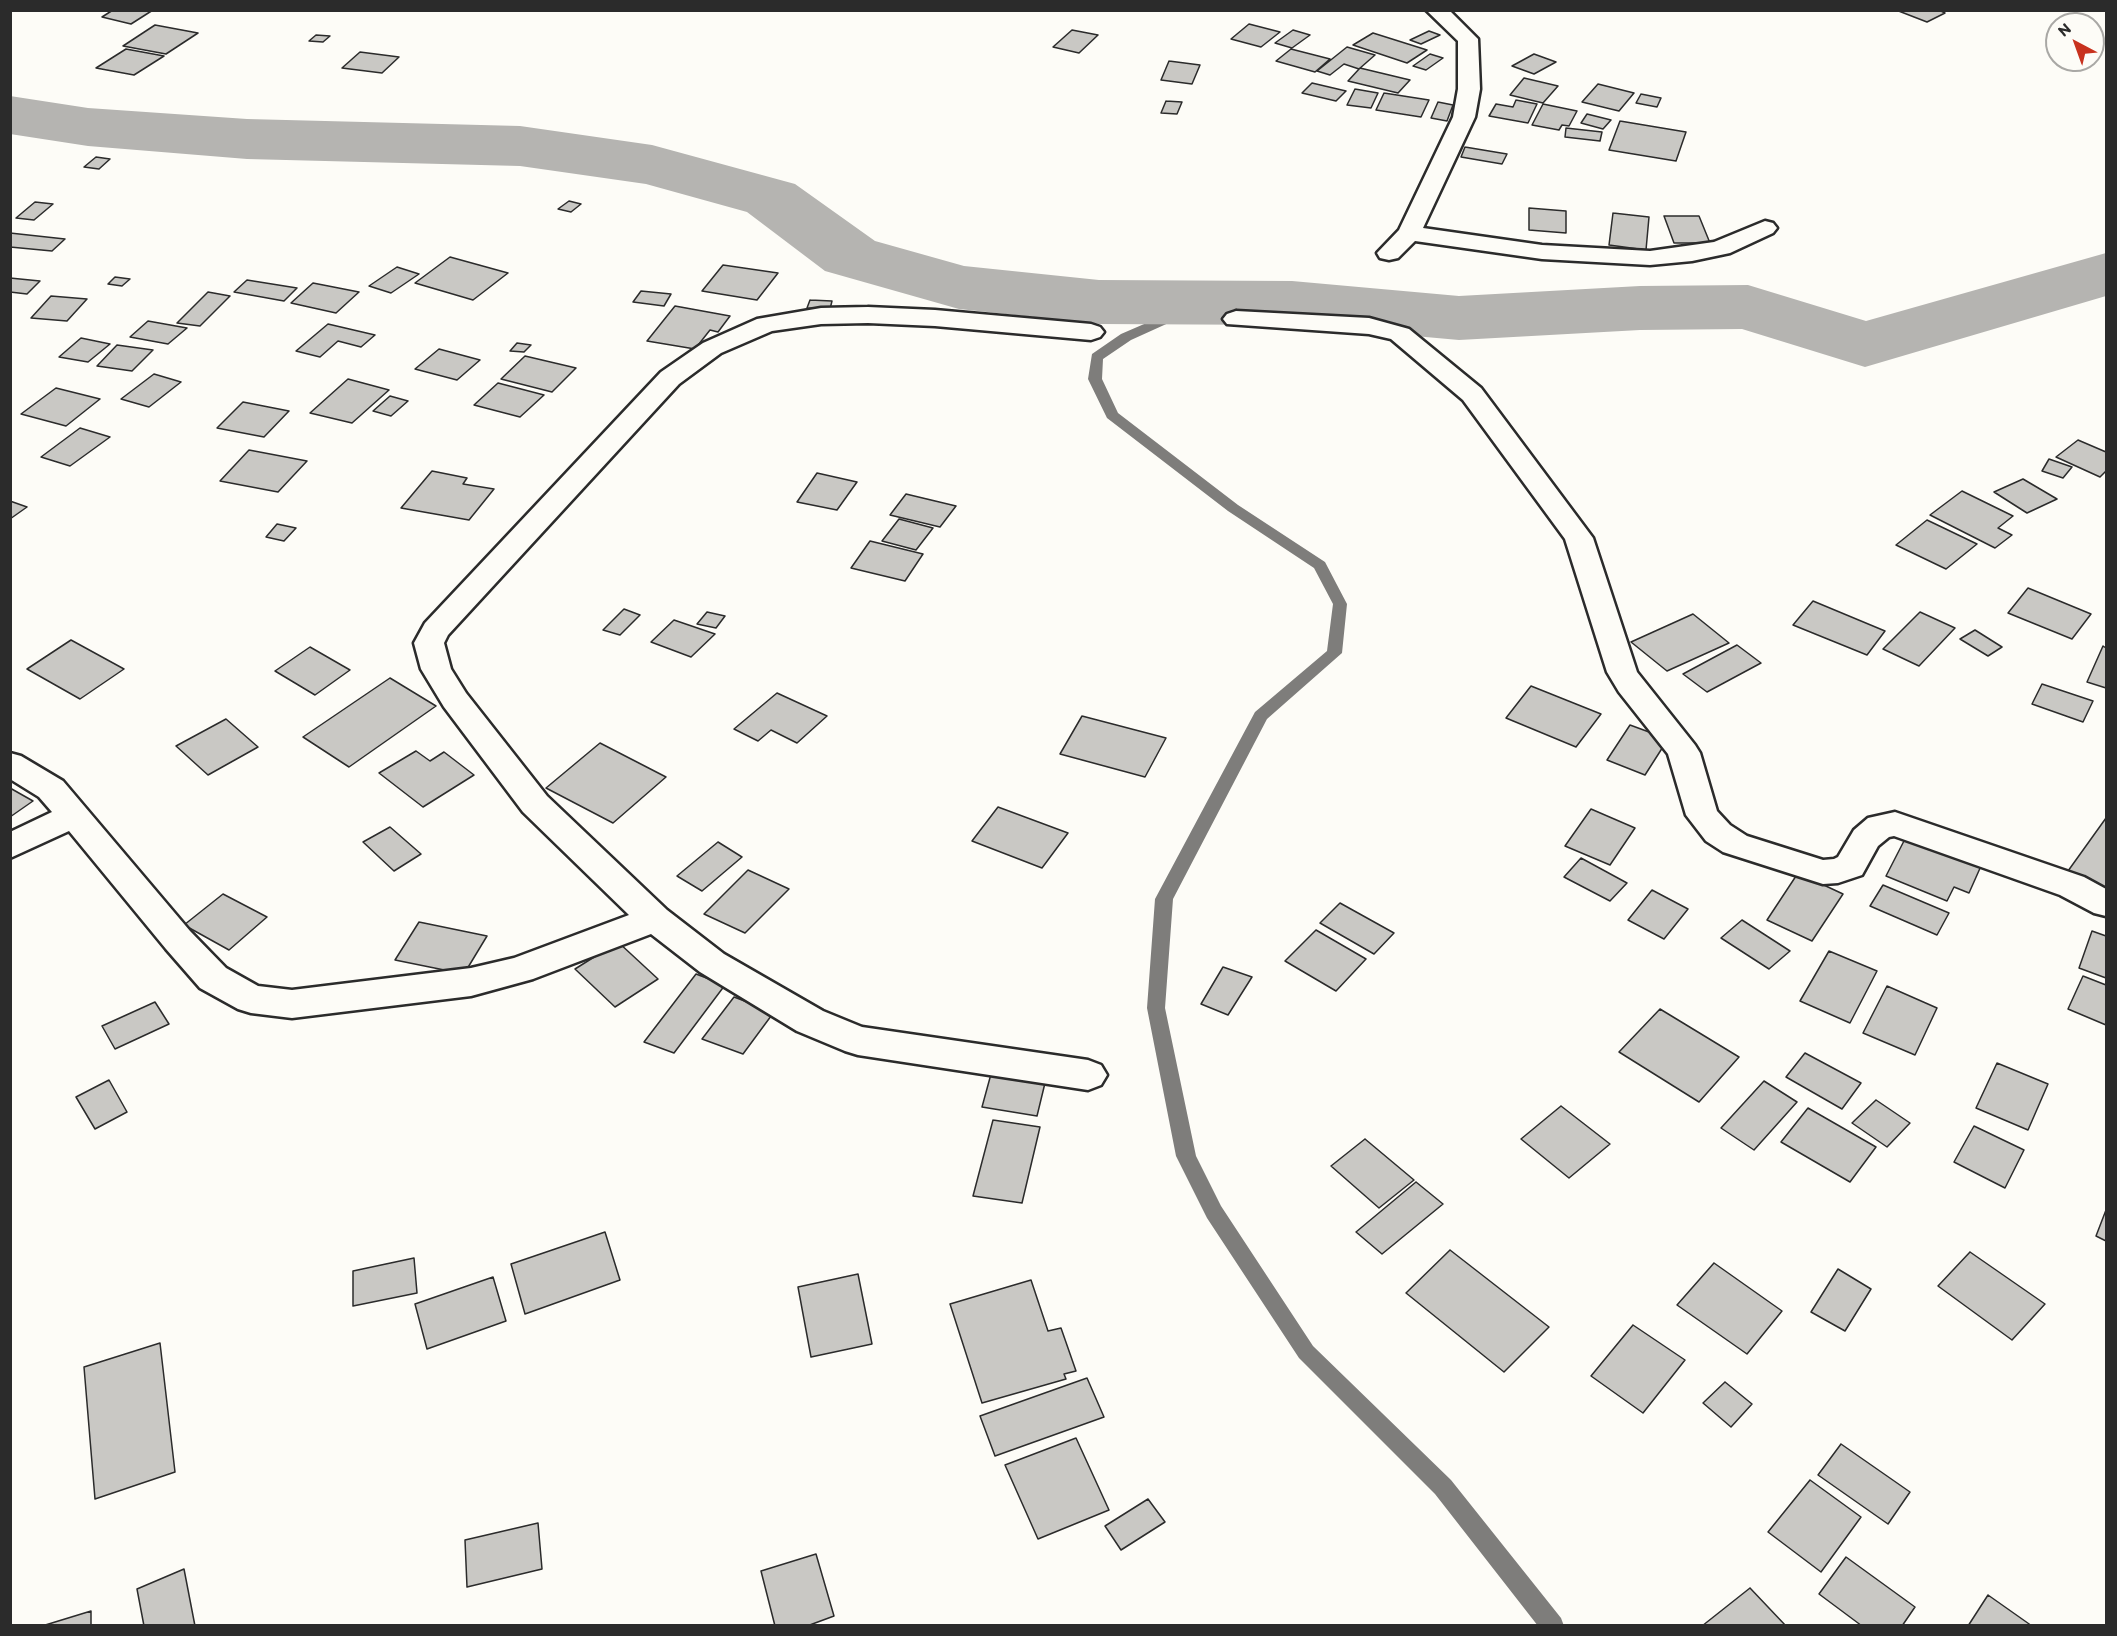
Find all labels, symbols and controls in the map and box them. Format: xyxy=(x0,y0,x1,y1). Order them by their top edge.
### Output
north arrow xyxy=(2045,12,2105,72)
text: N xyxy=(2054,19,2074,40)

